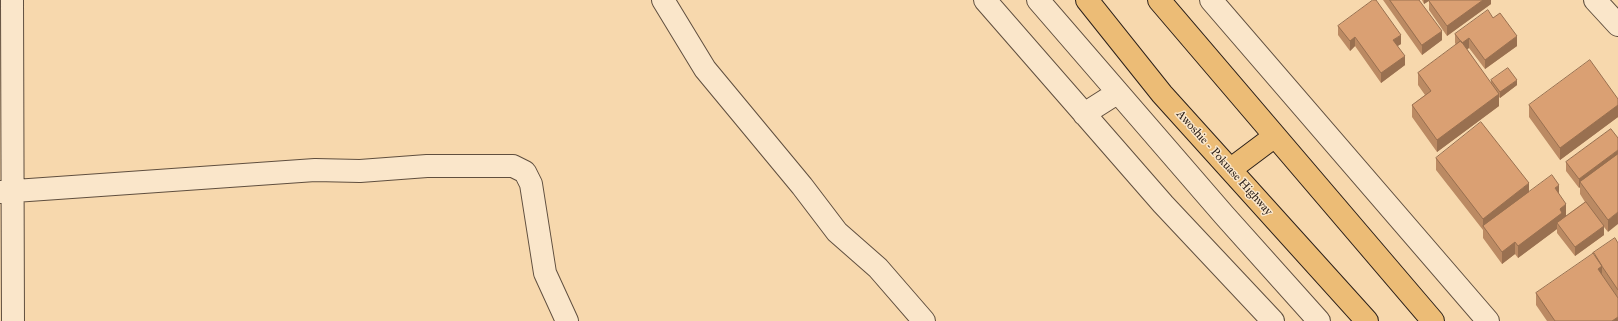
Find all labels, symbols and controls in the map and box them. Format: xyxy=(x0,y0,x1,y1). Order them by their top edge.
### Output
street label: Awoshie - Pokuase Highway xyxy=(1173,107,1275,219)

